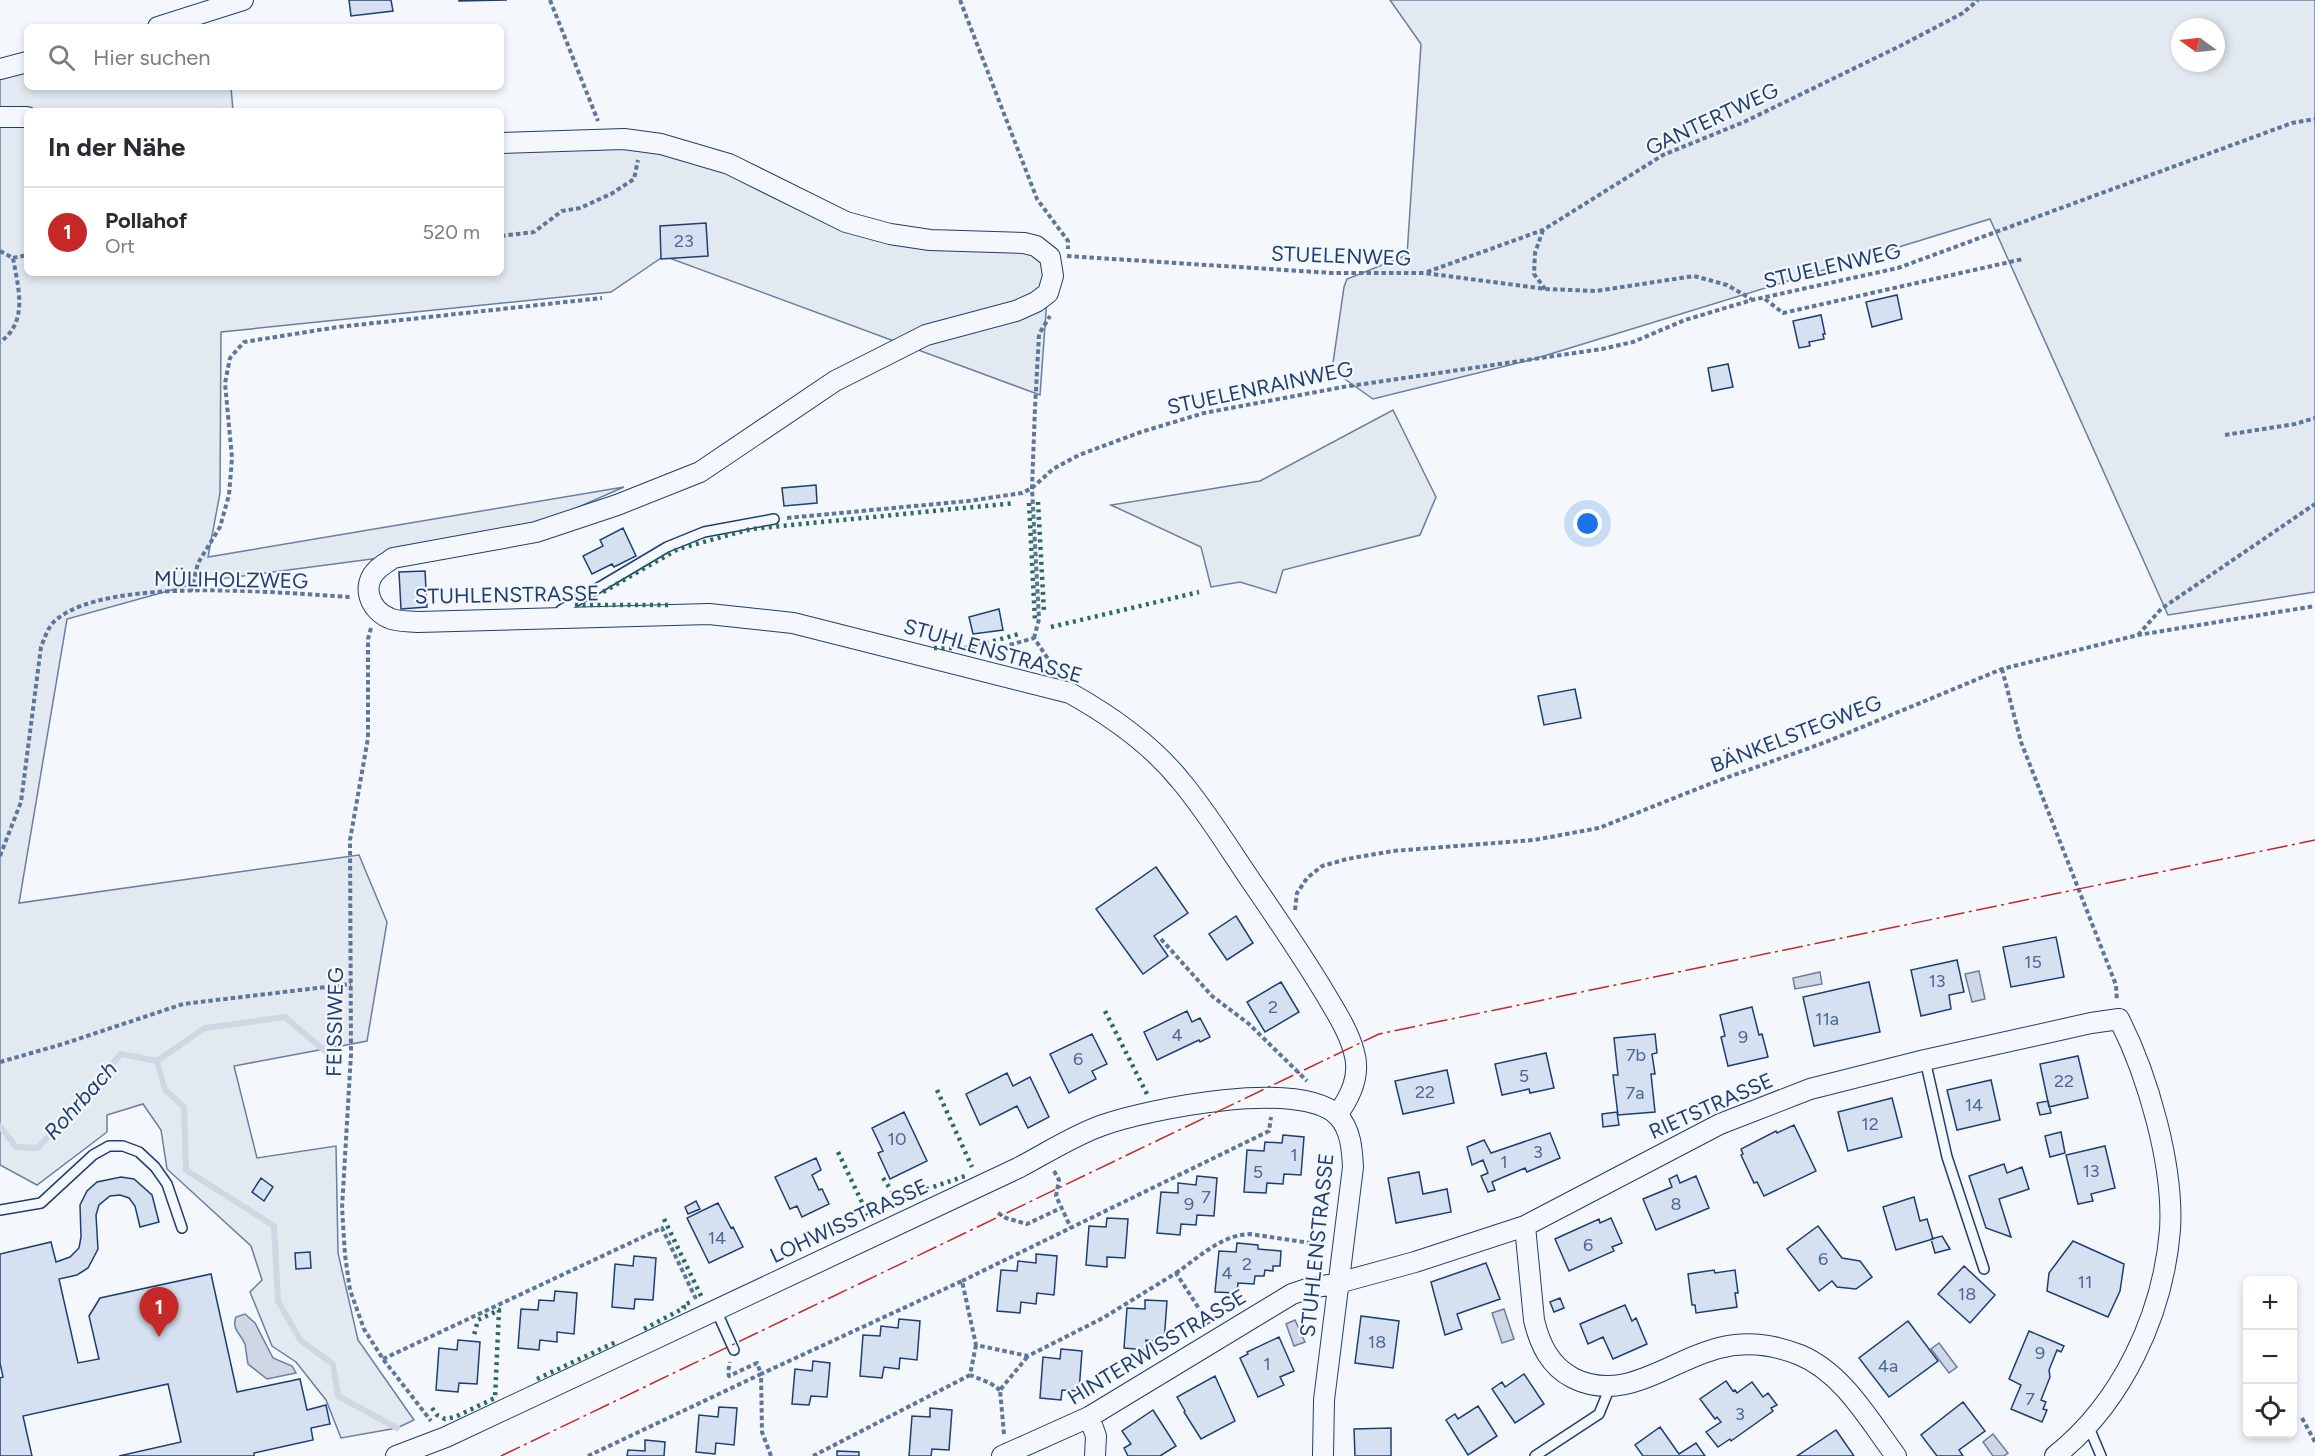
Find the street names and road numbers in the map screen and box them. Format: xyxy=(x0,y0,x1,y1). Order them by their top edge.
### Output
street label: GANTERTWEG xyxy=(1641,77,1782,160)
street label: STUELENWEG xyxy=(1761,238,1903,293)
street label: STUELENWEG xyxy=(1271,241,1411,270)
street label: STUELENRAINWEG xyxy=(1165,356,1355,419)
street label: MÜLIHOLZWEG xyxy=(154,566,308,593)
street label: STUHLENSTRASSE xyxy=(414,580,600,609)
street label: STUHLENSTRASSE xyxy=(901,613,1085,688)
street label: BÄNKELSTEGWEG xyxy=(1707,689,1885,778)
street label: FEISSIWEG xyxy=(321,967,348,1077)
street label: RIETSTRASSE xyxy=(1645,1067,1777,1144)
street label: STUHLENSTRASSE xyxy=(1294,1152,1339,1338)
street label: LOHWISSTRASSE xyxy=(766,1173,932,1268)
street label: HINTERWISSTRASSE xyxy=(1063,1283,1250,1410)

